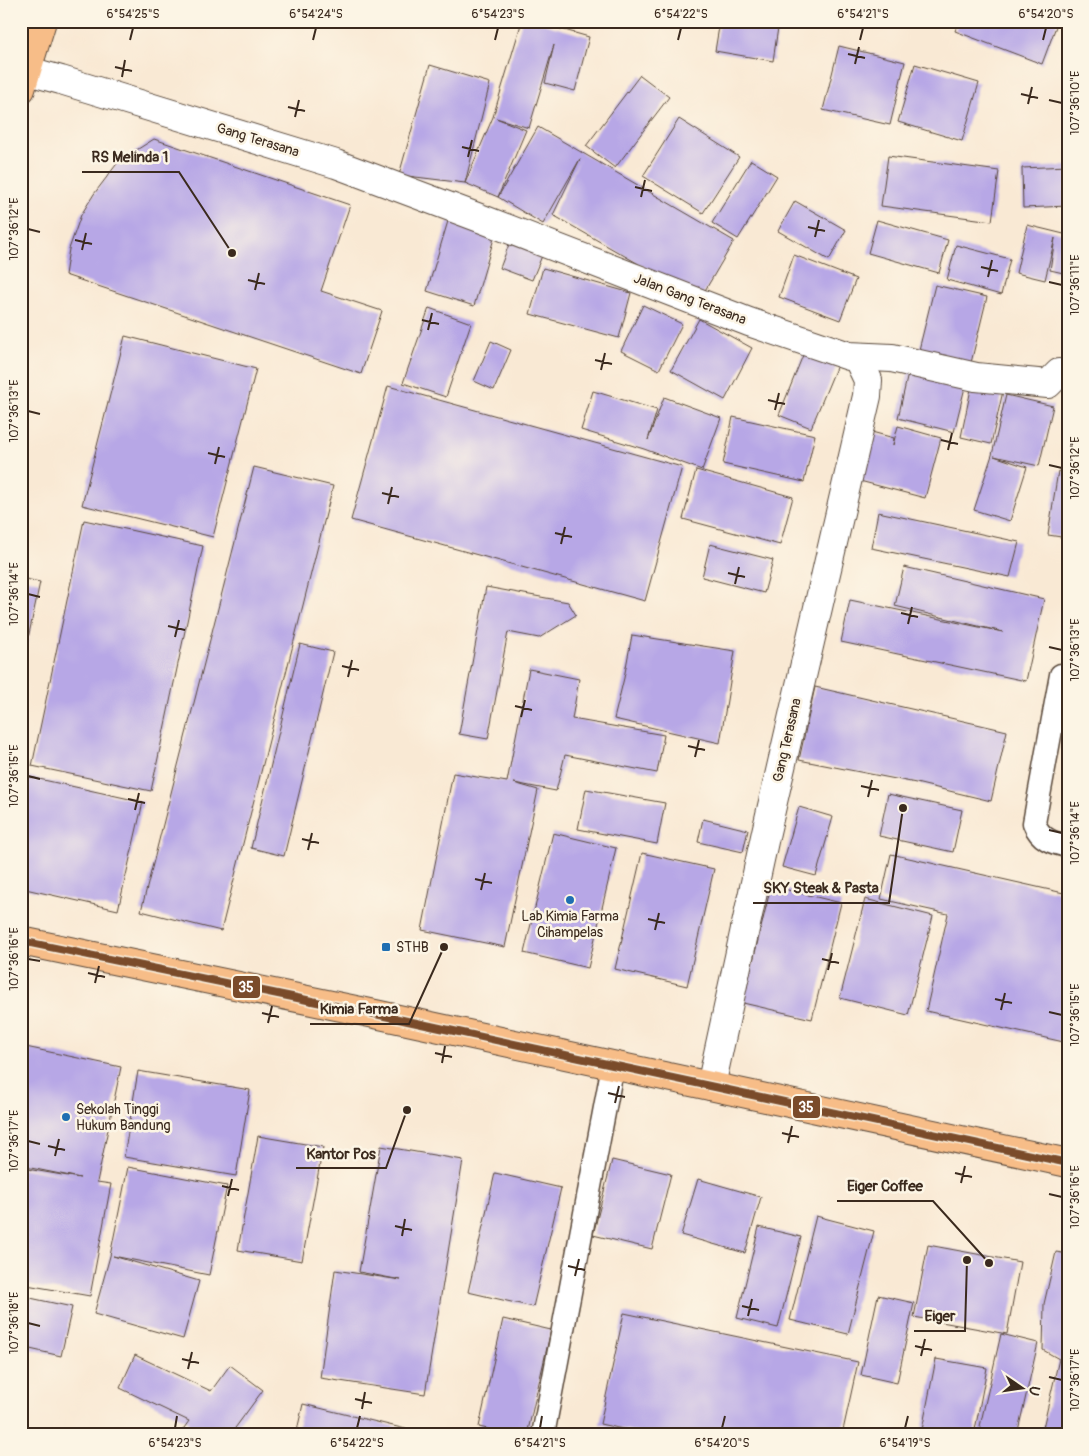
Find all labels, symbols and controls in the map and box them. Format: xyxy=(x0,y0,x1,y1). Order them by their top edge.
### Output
text: 6°54'25"S xyxy=(106,7,160,22)
text: 6°54'24"S xyxy=(289,7,343,22)
text: 6°54'23"S xyxy=(472,7,525,22)
text: 6°54'22"S xyxy=(654,7,708,22)
text: 6°54'21"S xyxy=(837,7,889,22)
text: 6°54'20"S xyxy=(1019,7,1073,22)
text: 107°36'10"E xyxy=(1068,71,1083,135)
street label: Gang Terasana xyxy=(215,119,301,161)
callout: RS Melinda 1 xyxy=(82,142,179,172)
text: RS Melinda 1 xyxy=(92,148,168,167)
text: 107°36'12"E xyxy=(7,197,22,261)
text: 107°36'11"E xyxy=(1068,254,1083,316)
street label: Jalan Gang Terasana xyxy=(631,270,749,328)
text: 107°36'13"E xyxy=(7,379,22,443)
text: 107°36'12"E xyxy=(1068,436,1083,500)
text: 107°36'14"E xyxy=(7,562,22,626)
text: 107°36'13"E xyxy=(1068,618,1083,682)
street label: Gang Terasana xyxy=(769,696,805,784)
text: 107°36'15"E xyxy=(7,745,22,807)
text: 107°36'14"E xyxy=(1068,801,1083,865)
callout: SKY Steak & Pasta xyxy=(753,873,889,903)
text: SKY Steak & Pasta xyxy=(763,879,879,898)
marker: Lab Kimia Farma Cihampelas xyxy=(564,894,576,906)
place label: Lab Kimia Farma Cihampelas xyxy=(521,908,619,941)
text: 107°36'16"E xyxy=(7,927,22,991)
place label: STHB xyxy=(396,939,429,956)
marker: STHB xyxy=(380,941,392,953)
line badge: 35 xyxy=(232,975,261,999)
text: 35 xyxy=(238,979,254,996)
text: 107°36'15"E xyxy=(1068,984,1083,1046)
callout: Kimia Farma xyxy=(310,994,409,1024)
text: Kimia Farma xyxy=(320,1000,398,1019)
line badge: 35 xyxy=(792,1095,821,1119)
text: 35 xyxy=(798,1099,814,1116)
place label: Sekolah Tinggi Hukum Bandung xyxy=(76,1101,171,1134)
text: 107°36'17"E xyxy=(7,1110,22,1172)
marker: Sekolah Tinggi Hukum Bandung xyxy=(60,1111,72,1123)
callout: Kantor Pos xyxy=(296,1138,386,1168)
text: Kantor Pos xyxy=(306,1145,376,1164)
text: 107°36'16"E xyxy=(1068,1165,1083,1229)
callout: Eiger Coffee xyxy=(837,1171,933,1201)
text: Eiger Coffee xyxy=(847,1177,924,1196)
text: 107°36'18"E xyxy=(7,1292,22,1354)
callout: Eiger xyxy=(914,1301,965,1331)
text: Eiger xyxy=(925,1307,956,1326)
text: 107°36'17"E xyxy=(1068,1349,1083,1411)
north arrow xyxy=(996,1364,1046,1414)
text: U xyxy=(1025,1384,1044,1397)
text: 6°54'23"S xyxy=(149,1436,202,1451)
text: 6°54'22"S xyxy=(330,1436,384,1451)
text: 6°54'21"S xyxy=(514,1436,566,1451)
text: 6°54'20"S xyxy=(695,1436,749,1451)
text: 6°54'19"S xyxy=(880,1436,930,1451)

